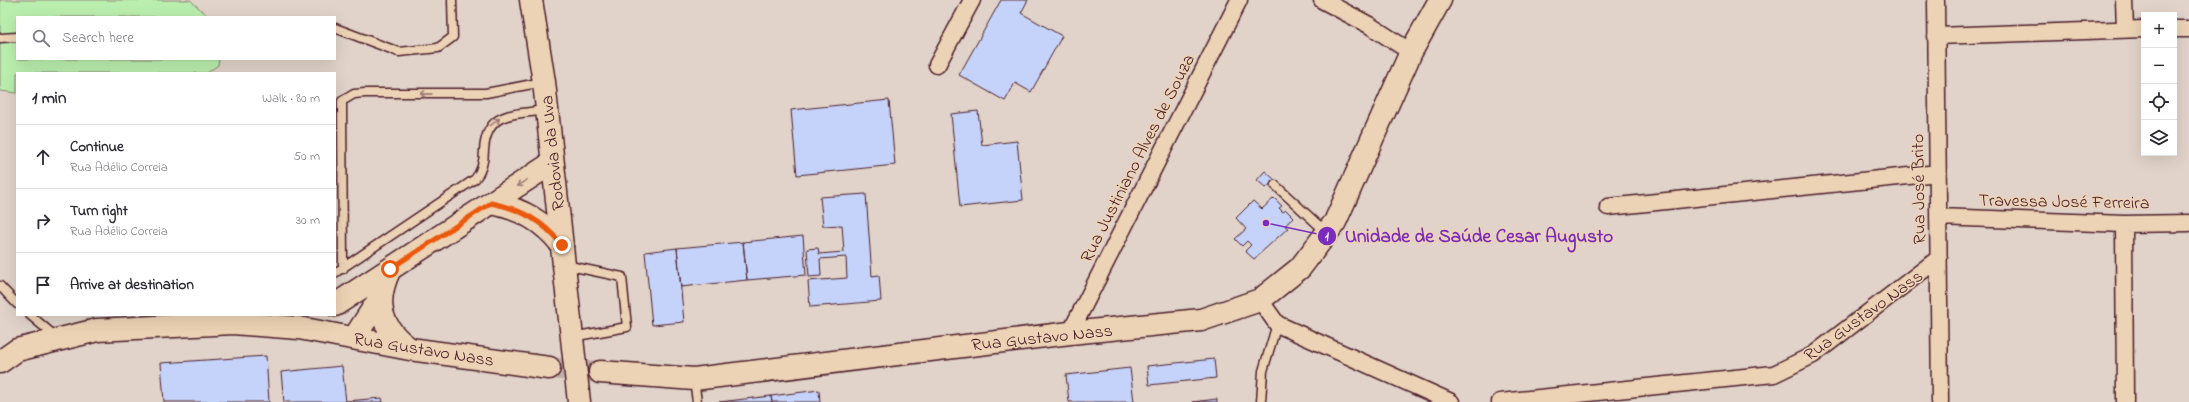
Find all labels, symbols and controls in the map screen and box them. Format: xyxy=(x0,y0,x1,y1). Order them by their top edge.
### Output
map controls xyxy=(2141,12,2177,156)
button: + xyxy=(2141,12,2177,48)
search box xyxy=(16,16,336,60)
icon: search xyxy=(30,27,52,49)
text: Search here xyxy=(62,27,134,49)
button: − xyxy=(2141,48,2177,84)
street label: Rua Justiniano Alves de Souza xyxy=(1075,50,1203,268)
button: locate xyxy=(2141,84,2177,120)
text: 1 min xyxy=(32,86,66,111)
text: Walk · 80 m xyxy=(262,89,320,108)
one-way arrow xyxy=(420,90,433,98)
street label: Rodovia da Uva xyxy=(535,94,573,212)
one-way arrow xyxy=(490,118,501,126)
button: layers xyxy=(2141,120,2177,156)
street label: Rua José Brito xyxy=(1906,133,1934,245)
text: Continue xyxy=(70,136,124,158)
icon: ahead xyxy=(32,146,54,168)
text: 50 m xyxy=(294,147,320,166)
text: Rua Adélio Correia xyxy=(70,158,168,177)
one-way arrow xyxy=(517,179,528,187)
street label: Travessa José Ferreira xyxy=(1978,189,2150,217)
text: Turn right xyxy=(70,200,128,222)
icon: right xyxy=(32,210,54,232)
text: 30 m xyxy=(296,211,320,230)
callout: Unidade de Saúde Cesar Augusto xyxy=(1317,220,1621,251)
text: Rua Adélio Correia xyxy=(70,222,168,241)
text: Unidade de Saúde Cesar Augusto xyxy=(1345,224,1613,253)
text: 1 xyxy=(1325,228,1329,246)
route end xyxy=(553,236,571,254)
route start xyxy=(381,260,399,278)
street label: Rua Gustavo Nass xyxy=(1799,264,1929,369)
icon: arrive xyxy=(32,274,54,296)
text: Arrive at destination xyxy=(70,274,194,296)
street label: Rua Gustavo Nass xyxy=(970,319,1114,359)
street label: Rua Gustavo Nass xyxy=(352,327,496,375)

